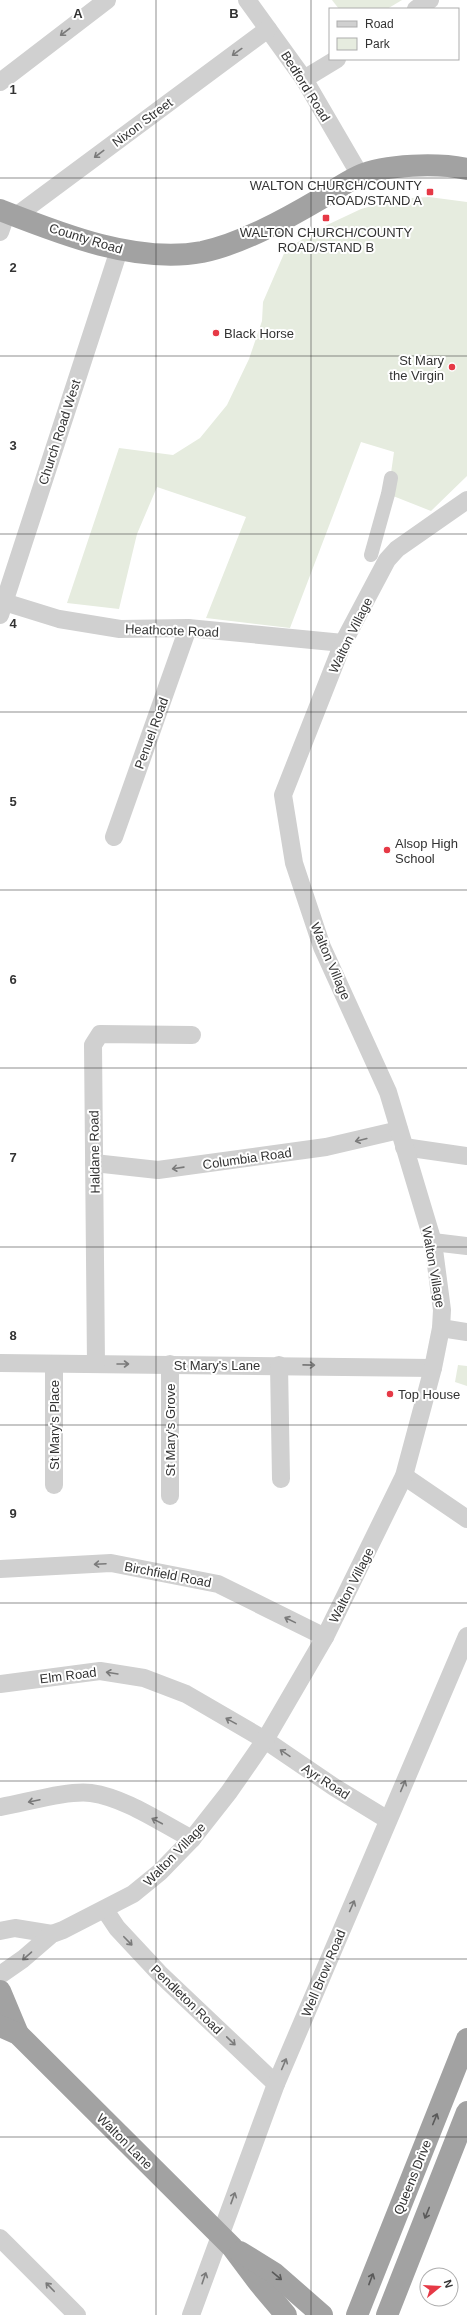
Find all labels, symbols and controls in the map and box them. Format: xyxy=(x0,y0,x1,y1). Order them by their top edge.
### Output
text: A xyxy=(73,6,83,21)
text: B xyxy=(229,6,239,21)
legend xyxy=(329,8,459,60)
text: Road xyxy=(365,17,394,31)
one-way arrow xyxy=(59,28,70,37)
text: Park xyxy=(365,37,391,51)
one-way arrow xyxy=(232,48,243,56)
street label: Bedford Road xyxy=(278,48,333,124)
text: 1 xyxy=(9,82,17,97)
street label: Nixon Street xyxy=(109,95,176,150)
one-way arrow xyxy=(93,150,104,159)
place label: WALTON CHURCH/COUNTY ROAD/STAND A xyxy=(250,178,422,208)
marker: WALTON CHURCH/COUNTY ROAD/STAND A xyxy=(425,187,435,197)
marker: WALTON CHURCH/COUNTY ROAD/STAND B xyxy=(321,213,331,223)
street label: County Road xyxy=(47,220,124,257)
place label: WALTON CHURCH/COUNTY ROAD/STAND B xyxy=(240,225,413,255)
text: 2 xyxy=(9,260,17,275)
place label: Black Horse xyxy=(224,326,294,341)
marker: Black Horse xyxy=(211,328,221,338)
place label: St Mary the Virgin xyxy=(389,353,444,383)
marker: St Mary the Virgin xyxy=(447,362,457,372)
street label: Church Road West xyxy=(35,377,84,487)
text: 3 xyxy=(9,438,17,453)
street label: Walton Village xyxy=(326,595,375,676)
text: 4 xyxy=(9,616,17,631)
street label: Heathcote Road xyxy=(125,621,219,640)
street label: Penuel Road xyxy=(132,695,171,771)
text: 5 xyxy=(9,794,17,809)
place label: Alsop High School xyxy=(395,836,458,866)
marker: Alsop High School xyxy=(382,845,392,855)
street label: Walton Village xyxy=(308,920,354,1002)
text: 6 xyxy=(9,972,17,987)
street label: Haldane Road xyxy=(86,1110,103,1194)
one-way arrow xyxy=(355,1136,368,1144)
street label: Columbia Road xyxy=(202,1145,292,1172)
text: 7 xyxy=(9,1150,17,1165)
one-way arrow xyxy=(172,1164,185,1172)
street label: Walton Village xyxy=(419,1225,448,1309)
text: 8 xyxy=(9,1328,17,1343)
street label: St Mary's Lane xyxy=(174,1358,260,1373)
one-way arrow xyxy=(116,1360,129,1368)
one-way arrow xyxy=(302,1362,315,1369)
street label: St Mary's Place xyxy=(47,1380,62,1470)
street label: St Mary's Grove xyxy=(163,1384,178,1476)
place label: Top House xyxy=(398,1387,460,1402)
marker: Top House xyxy=(385,1389,395,1399)
text: 9 xyxy=(9,1506,17,1521)
street label: Walton Village xyxy=(326,1545,377,1625)
street label: Birchfield Road xyxy=(123,1559,213,1590)
one-way arrow xyxy=(94,1560,107,1568)
one-way arrow xyxy=(284,1615,296,1623)
street label: Elm Road xyxy=(39,1665,97,1686)
one-way arrow xyxy=(106,1668,119,1676)
one-way arrow xyxy=(225,1716,237,1724)
one-way arrow xyxy=(279,1749,291,1757)
street label: Ayr Road xyxy=(299,1760,352,1802)
one-way arrow xyxy=(399,1781,407,1793)
one-way arrow xyxy=(27,1797,40,1805)
one-way arrow xyxy=(151,1817,163,1824)
street label: Walton Village xyxy=(140,1820,208,1889)
one-way arrow xyxy=(349,1900,356,1912)
street label: Well Brow Road xyxy=(298,1927,349,2019)
one-way arrow xyxy=(124,1936,133,1946)
one-way arrow xyxy=(22,1951,32,1960)
street label: Pendleton Road xyxy=(148,1962,225,2037)
one-way arrow xyxy=(226,2037,236,2046)
one-way arrow xyxy=(281,2058,288,2070)
street label: Walton Lane xyxy=(94,2110,156,2172)
one-way arrow xyxy=(431,2113,439,2125)
street label: Queens Drive xyxy=(391,2138,434,2217)
one-way arrow xyxy=(229,2193,237,2205)
one-way arrow xyxy=(422,2206,430,2218)
north arrow xyxy=(419,2267,459,2307)
one-way arrow xyxy=(272,2271,282,2280)
one-way arrow xyxy=(201,2272,208,2285)
one-way arrow xyxy=(368,2272,375,2285)
text: N xyxy=(442,2278,455,2290)
one-way arrow xyxy=(45,2282,55,2292)

